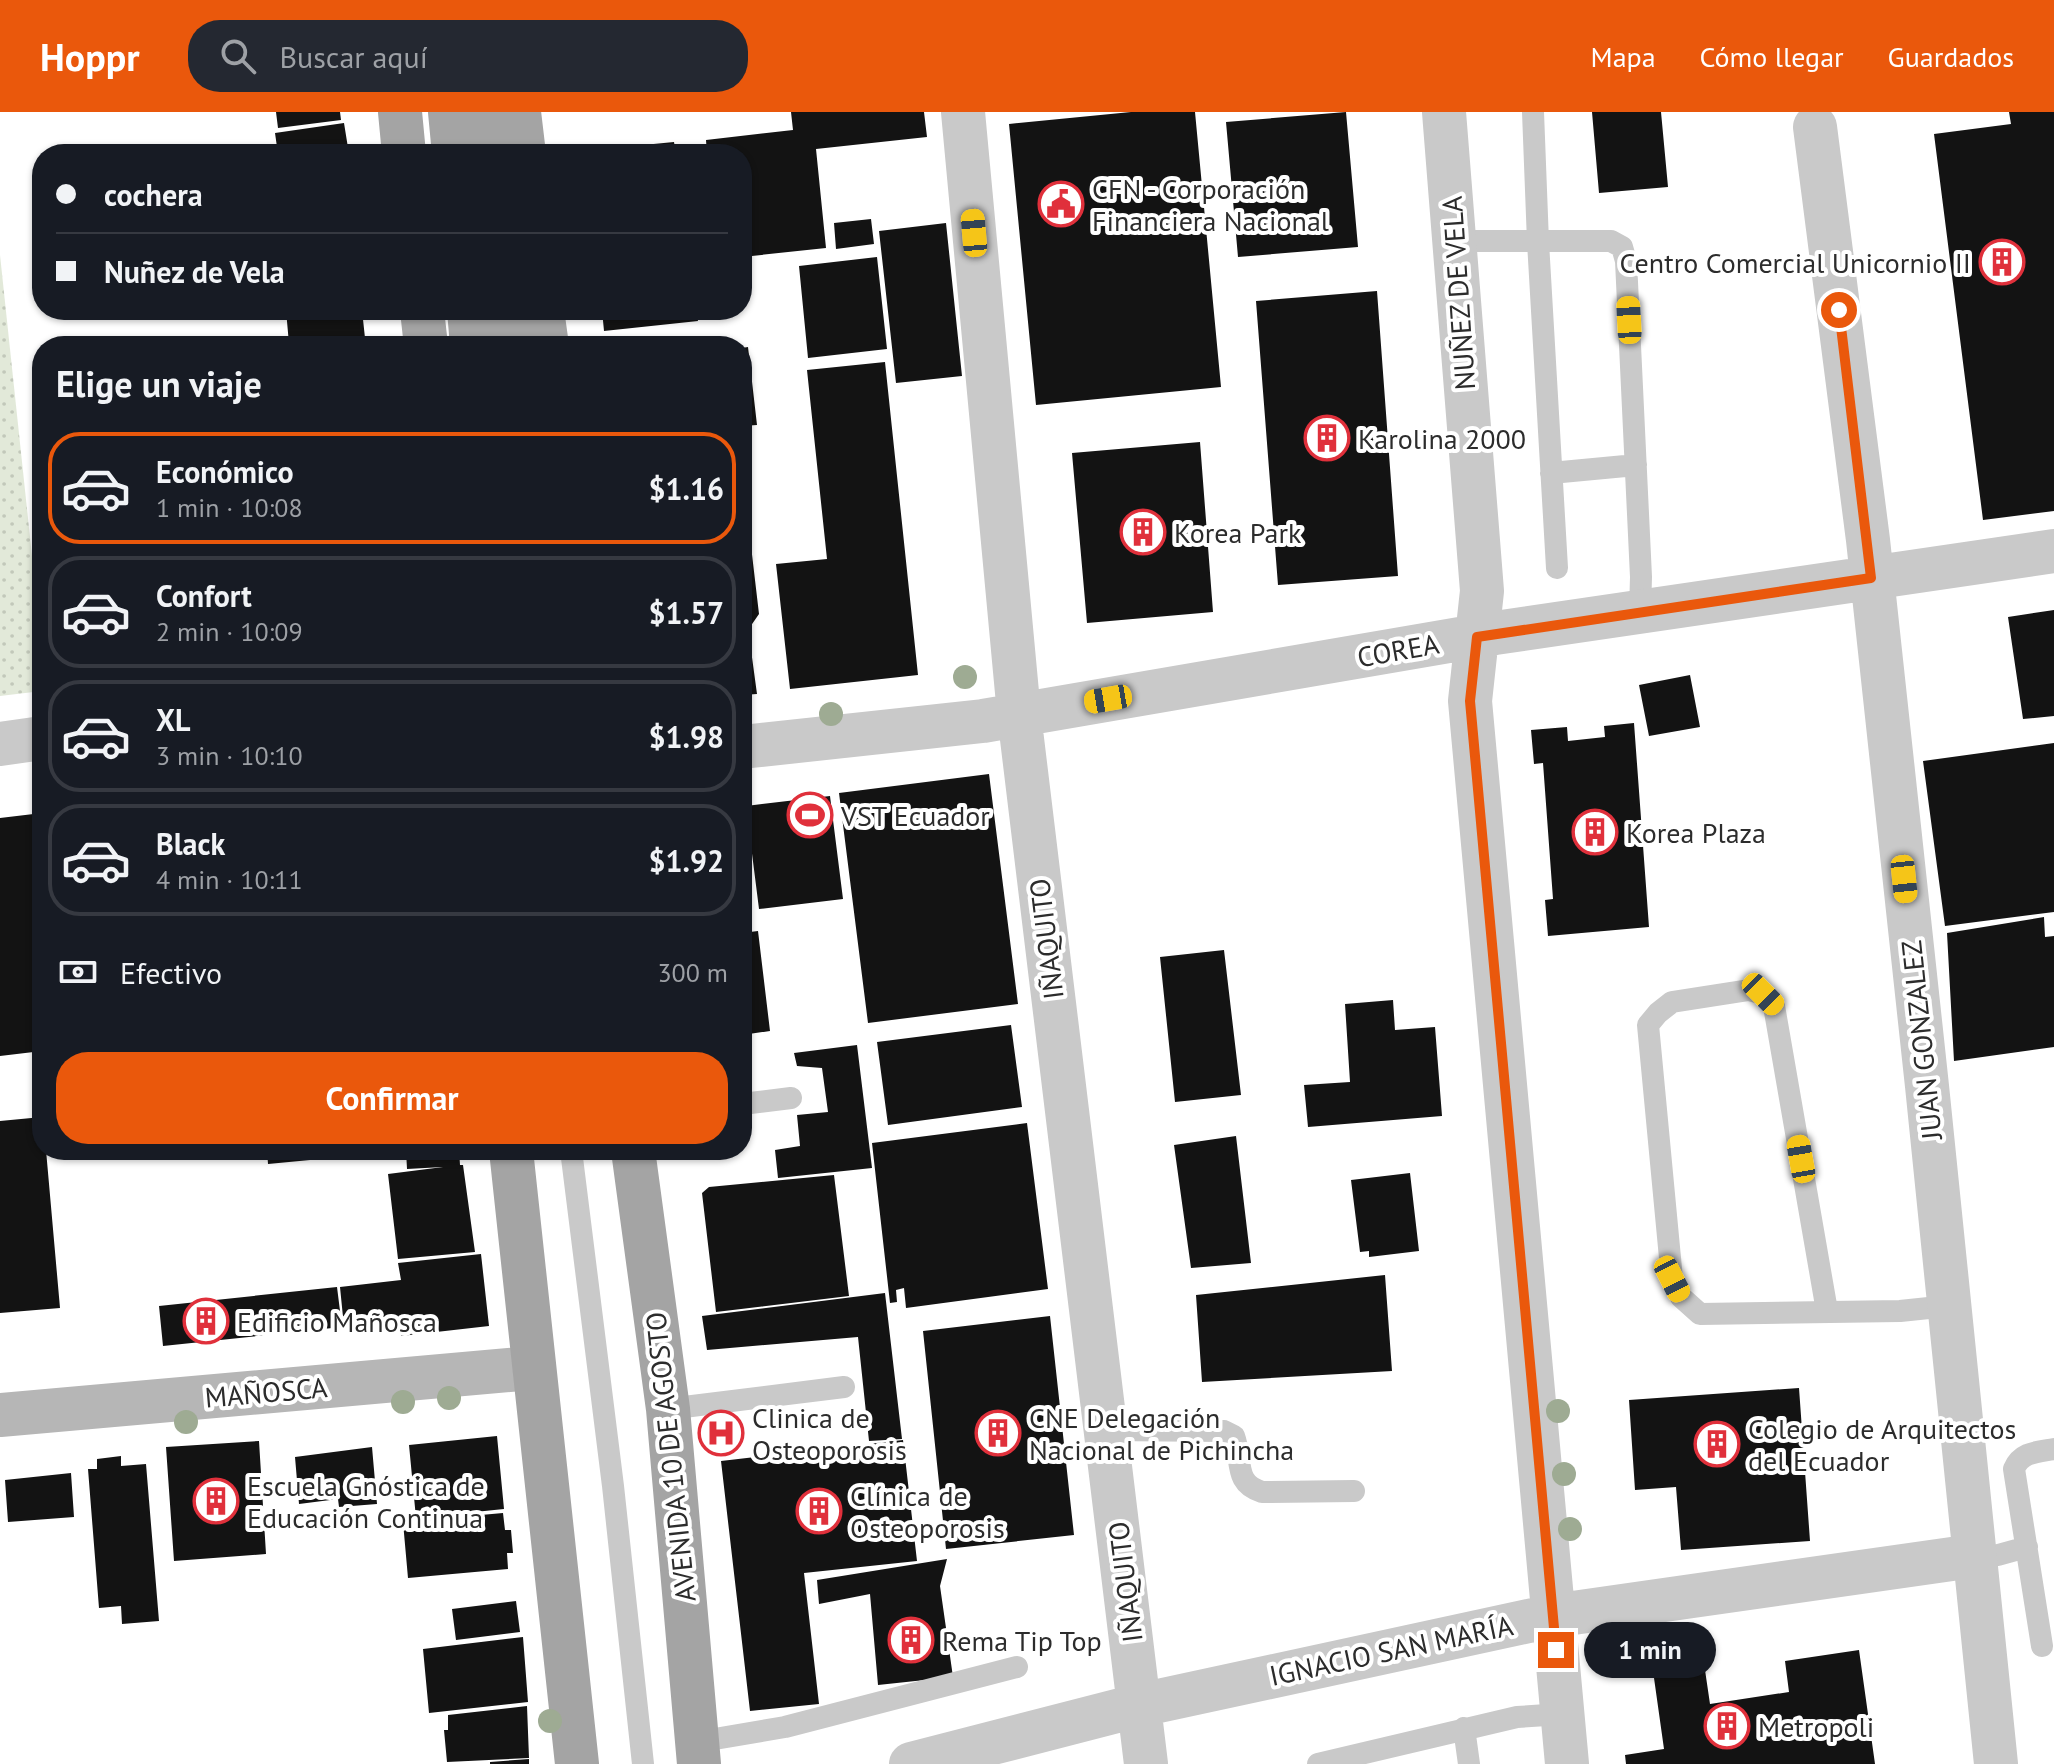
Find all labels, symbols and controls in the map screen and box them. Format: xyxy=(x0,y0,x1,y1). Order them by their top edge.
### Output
search box xyxy=(188,20,748,92)
text: Hoppr xyxy=(40,32,140,81)
icon: search xyxy=(216,34,260,78)
text: Buscar aquí xyxy=(280,37,428,76)
text: Mapa xyxy=(1591,38,1656,75)
text: Cómo llegar xyxy=(1700,38,1844,75)
text: Guardados xyxy=(1888,38,2014,75)
place label: CFN - Corporación Financiera Nacional xyxy=(1092,170,1329,239)
text: cochera xyxy=(104,175,203,214)
public building icon: CFN - Corporación Financiera Nacional xyxy=(1037,180,1085,228)
street label: NUÑEZ DE VELA xyxy=(1433,194,1483,391)
car xyxy=(960,208,988,258)
building icon: Centro Comercial Unicornio II xyxy=(1978,238,2026,286)
place label: Centro Comercial Unicornio II xyxy=(1620,244,1971,281)
text: Nuñez de Vela xyxy=(104,252,285,291)
route start xyxy=(1821,292,1857,328)
car xyxy=(1616,295,1642,345)
text: Elige un viaje xyxy=(56,360,262,407)
building icon: Karolina 2000 xyxy=(1303,414,1351,462)
place label: Karolina 2000 xyxy=(1358,420,1526,457)
icon: car xyxy=(60,452,132,524)
text: Económico xyxy=(156,452,294,491)
text: $1.16 xyxy=(649,469,724,508)
text: 1 min · 10:08 xyxy=(156,491,303,524)
building icon: Korea Park xyxy=(1119,508,1167,556)
place label: Korea Park xyxy=(1174,514,1302,551)
icon: car xyxy=(60,576,132,648)
text: Confort xyxy=(156,576,252,615)
text: $1.57 xyxy=(649,593,724,632)
text: 2 min · 10:09 xyxy=(156,615,303,648)
street label: COREA xyxy=(1354,625,1442,675)
car xyxy=(1082,683,1134,715)
icon: car xyxy=(60,700,132,772)
text: XL xyxy=(156,700,190,739)
text: $1.98 xyxy=(649,717,724,756)
text: 3 min · 10:10 xyxy=(156,739,303,772)
sports icon: VST Ecuador xyxy=(786,791,834,839)
place label: VST Ecuador xyxy=(840,797,990,834)
building icon: Korea Plaza xyxy=(1571,808,1619,856)
place label: Korea Plaza xyxy=(1626,814,1766,851)
icon: car xyxy=(60,824,132,896)
text: Black xyxy=(156,824,225,863)
text: $1.92 xyxy=(649,841,724,880)
car xyxy=(1890,854,1918,904)
text: 4 min · 10:11 xyxy=(156,863,303,896)
street label: IÑAQUITO xyxy=(1020,876,1072,1002)
street label: JUAN GONZALEZ xyxy=(1892,939,1950,1142)
icon: cash xyxy=(56,950,100,994)
text: Efectivo xyxy=(120,953,222,992)
text: 300 m xyxy=(657,956,728,989)
car xyxy=(1738,969,1788,1019)
button: Confirmar xyxy=(56,1052,728,1144)
car xyxy=(1785,1133,1817,1185)
car xyxy=(1650,1252,1694,1306)
building icon: Edificio Mañosca xyxy=(182,1297,230,1345)
place label: Edificio Mañosca xyxy=(237,1303,437,1340)
street label: AVENIDA 10 DE AGOSTO xyxy=(636,1310,704,1604)
street label: MAÑOSCA xyxy=(203,1368,329,1416)
place label: Clinica de Osteoporosis xyxy=(752,1399,907,1468)
place label: CNE Delegación Nacional de Pichincha xyxy=(1029,1399,1294,1468)
hospital icon: Clinica de Osteoporosis xyxy=(697,1409,745,1457)
building icon: CNE Delegación Nacional de Pichincha xyxy=(974,1409,1022,1457)
place label: Colegio de Arquitectos del Ecuador xyxy=(1748,1410,2016,1479)
building icon: Colegio de Arquitectos del Ecuador xyxy=(1693,1420,1741,1468)
place label: Escuela Gnóstica de Educación Continua xyxy=(247,1467,485,1536)
building icon: Escuela Gnóstica de Educación Continua xyxy=(192,1477,240,1525)
place label: Clínica de Osteoporosis xyxy=(850,1477,1005,1546)
building icon: Clínica de Osteoporosis xyxy=(795,1487,843,1535)
street label: IÑAQUITO xyxy=(1099,1519,1151,1645)
street label: IGNACIO SAN MARÍA xyxy=(1266,1606,1517,1694)
building icon: Rema Tip Top xyxy=(887,1616,935,1664)
place label: Rema Tip Top xyxy=(942,1622,1102,1659)
callout: 1 min xyxy=(1584,1622,1716,1678)
route end xyxy=(1538,1632,1574,1668)
text: 1 min xyxy=(1618,1633,1682,1666)
building icon: Metropoli xyxy=(1703,1702,1751,1750)
place label: Metropoli xyxy=(1758,1708,1874,1745)

